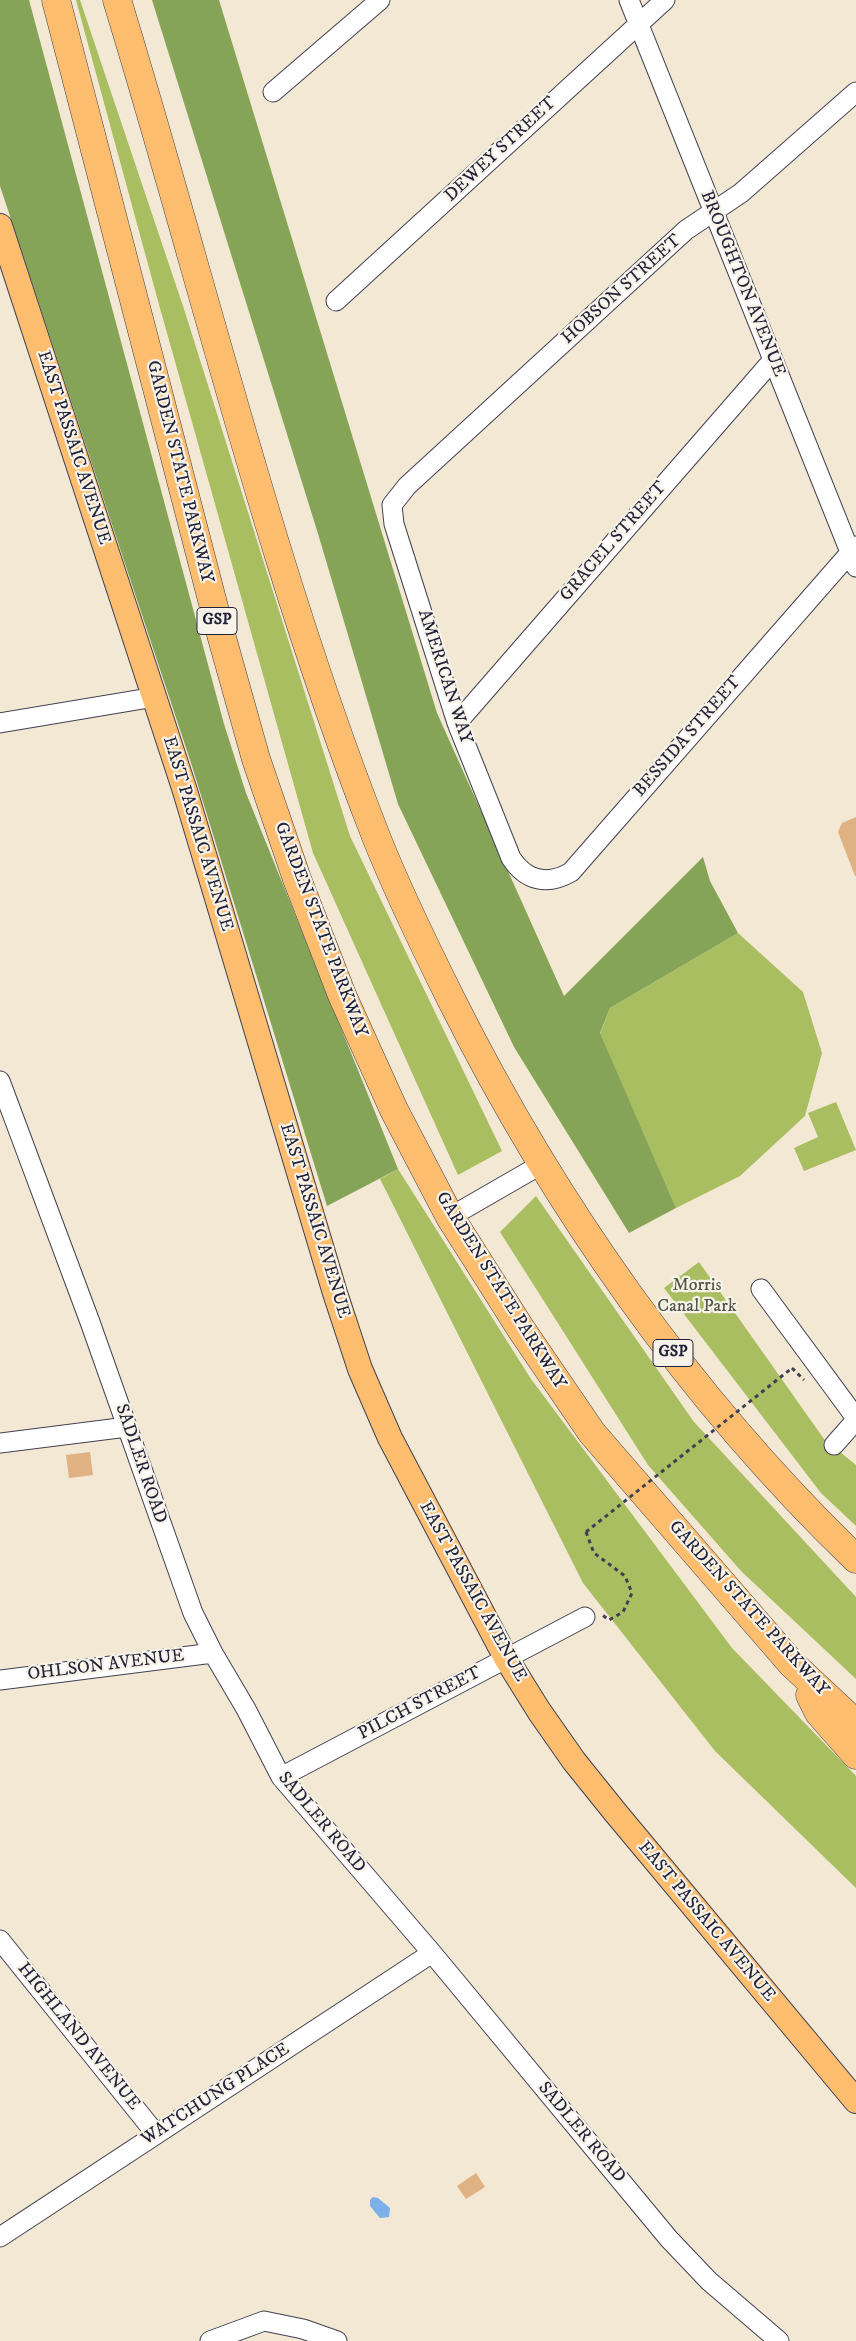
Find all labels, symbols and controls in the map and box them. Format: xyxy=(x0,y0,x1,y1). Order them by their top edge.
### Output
street label: DEWEY STREET xyxy=(441,93,561,207)
street label: BROUGHTON AVENUE xyxy=(695,188,789,380)
street label: HOBSON STREET xyxy=(558,231,686,349)
street label: EAST PASSAIC AVENUE xyxy=(31,348,115,548)
street label: GARDEN STATE PARKWAY xyxy=(141,358,217,586)
street label: GRACEL STREET xyxy=(556,478,672,606)
street label: AMERICAN WAY xyxy=(412,607,476,747)
road number: GSP xyxy=(197,608,237,634)
street label: BESSIDA STREET xyxy=(630,672,746,802)
street label: EAST PASSAIC AVENUE xyxy=(157,734,237,934)
street label: GARDEN STATE PARKWAY xyxy=(269,819,371,1041)
street label: EAST PASSAIC AVENUE xyxy=(274,1121,354,1321)
street label: GARDEN STATE PARKWAY xyxy=(430,1188,570,1394)
park label: Morris Canal Park xyxy=(657,1275,737,1318)
road number: GSP xyxy=(653,1340,693,1366)
street label: SADLER ROAD xyxy=(109,1401,171,1527)
street label: EAST PASSAIC AVENUE xyxy=(413,1498,531,1686)
street label: GARDEN STATE PARKWAY xyxy=(663,1517,833,1701)
street label: OHLSON AVENUE xyxy=(26,1646,186,1686)
street label: PILCH STREET xyxy=(355,1663,485,1745)
street label: SADLER ROAD xyxy=(273,1768,369,1878)
street label: EAST PASSAIC AVENUE xyxy=(633,1837,779,2007)
street label: HIGHLAND AVENUE xyxy=(12,1959,144,2115)
street label: WATCHUNG PLACE xyxy=(138,2039,294,2151)
street label: SADLER ROAD xyxy=(533,2078,629,2188)

